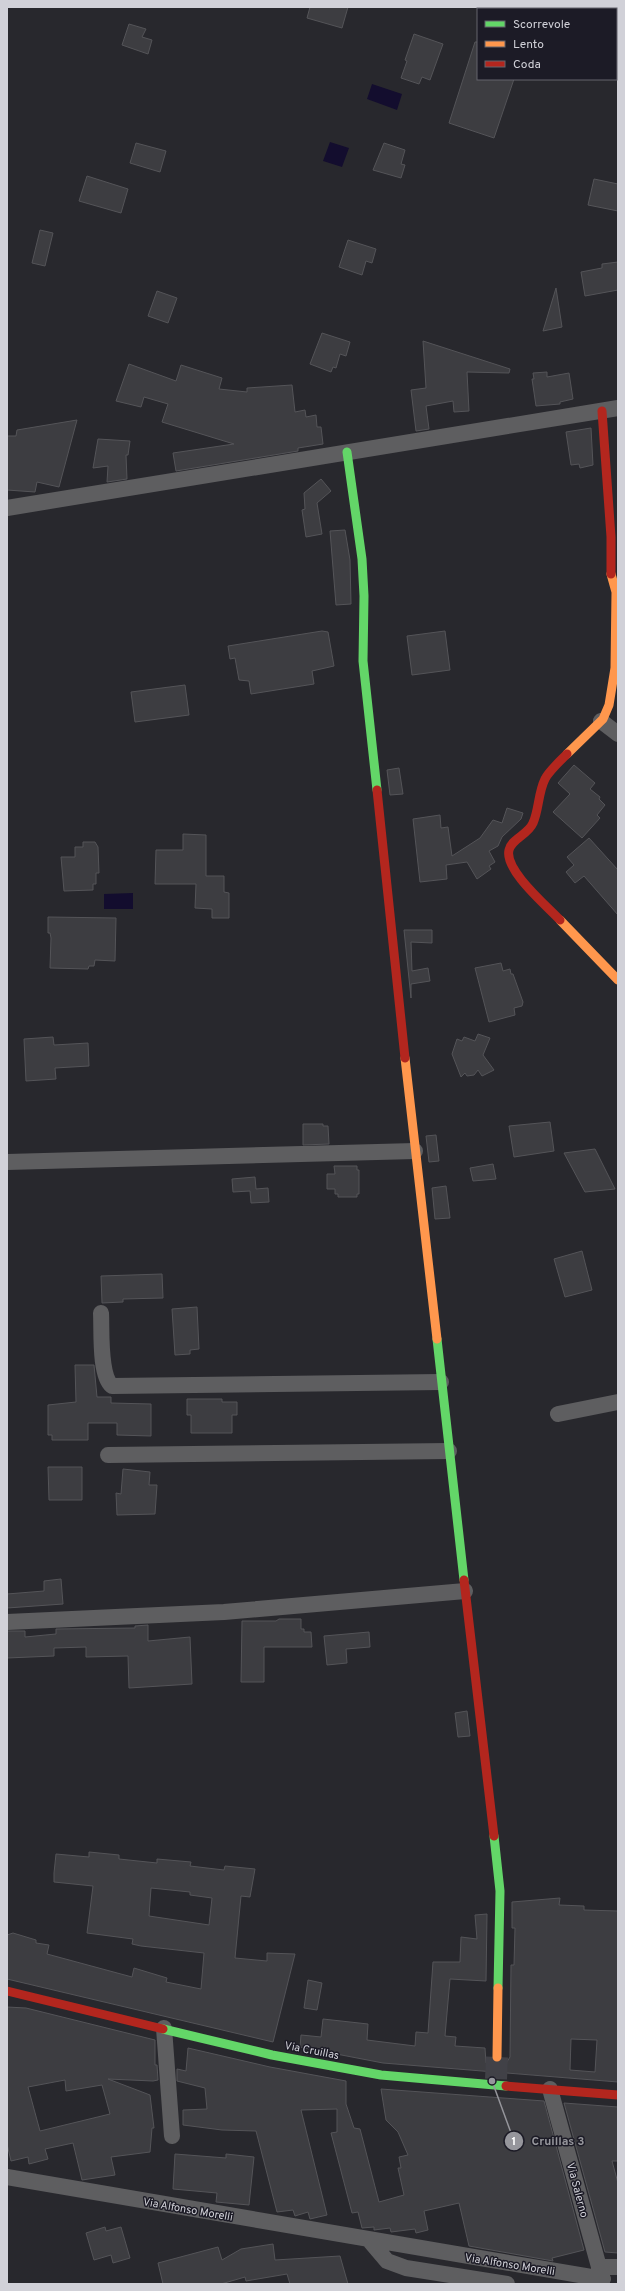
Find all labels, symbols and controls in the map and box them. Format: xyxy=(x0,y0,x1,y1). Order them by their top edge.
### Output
legend xyxy=(477,8,617,80)
text: Scorrevole xyxy=(513,17,570,33)
text: Lento xyxy=(513,37,544,53)
text: Coda xyxy=(513,57,541,73)
street label: Via Cruillas xyxy=(283,2039,340,2063)
callout: Cruillas 3 xyxy=(504,2129,593,2153)
text: 1 xyxy=(512,2134,516,2150)
text: Cruillas 3 xyxy=(532,2134,584,2150)
street label: Via Salerno xyxy=(563,2161,591,2219)
street label: Via Alfonso Morelli xyxy=(142,2195,234,2225)
street label: Via Alfonso Morelli xyxy=(464,2251,556,2279)

